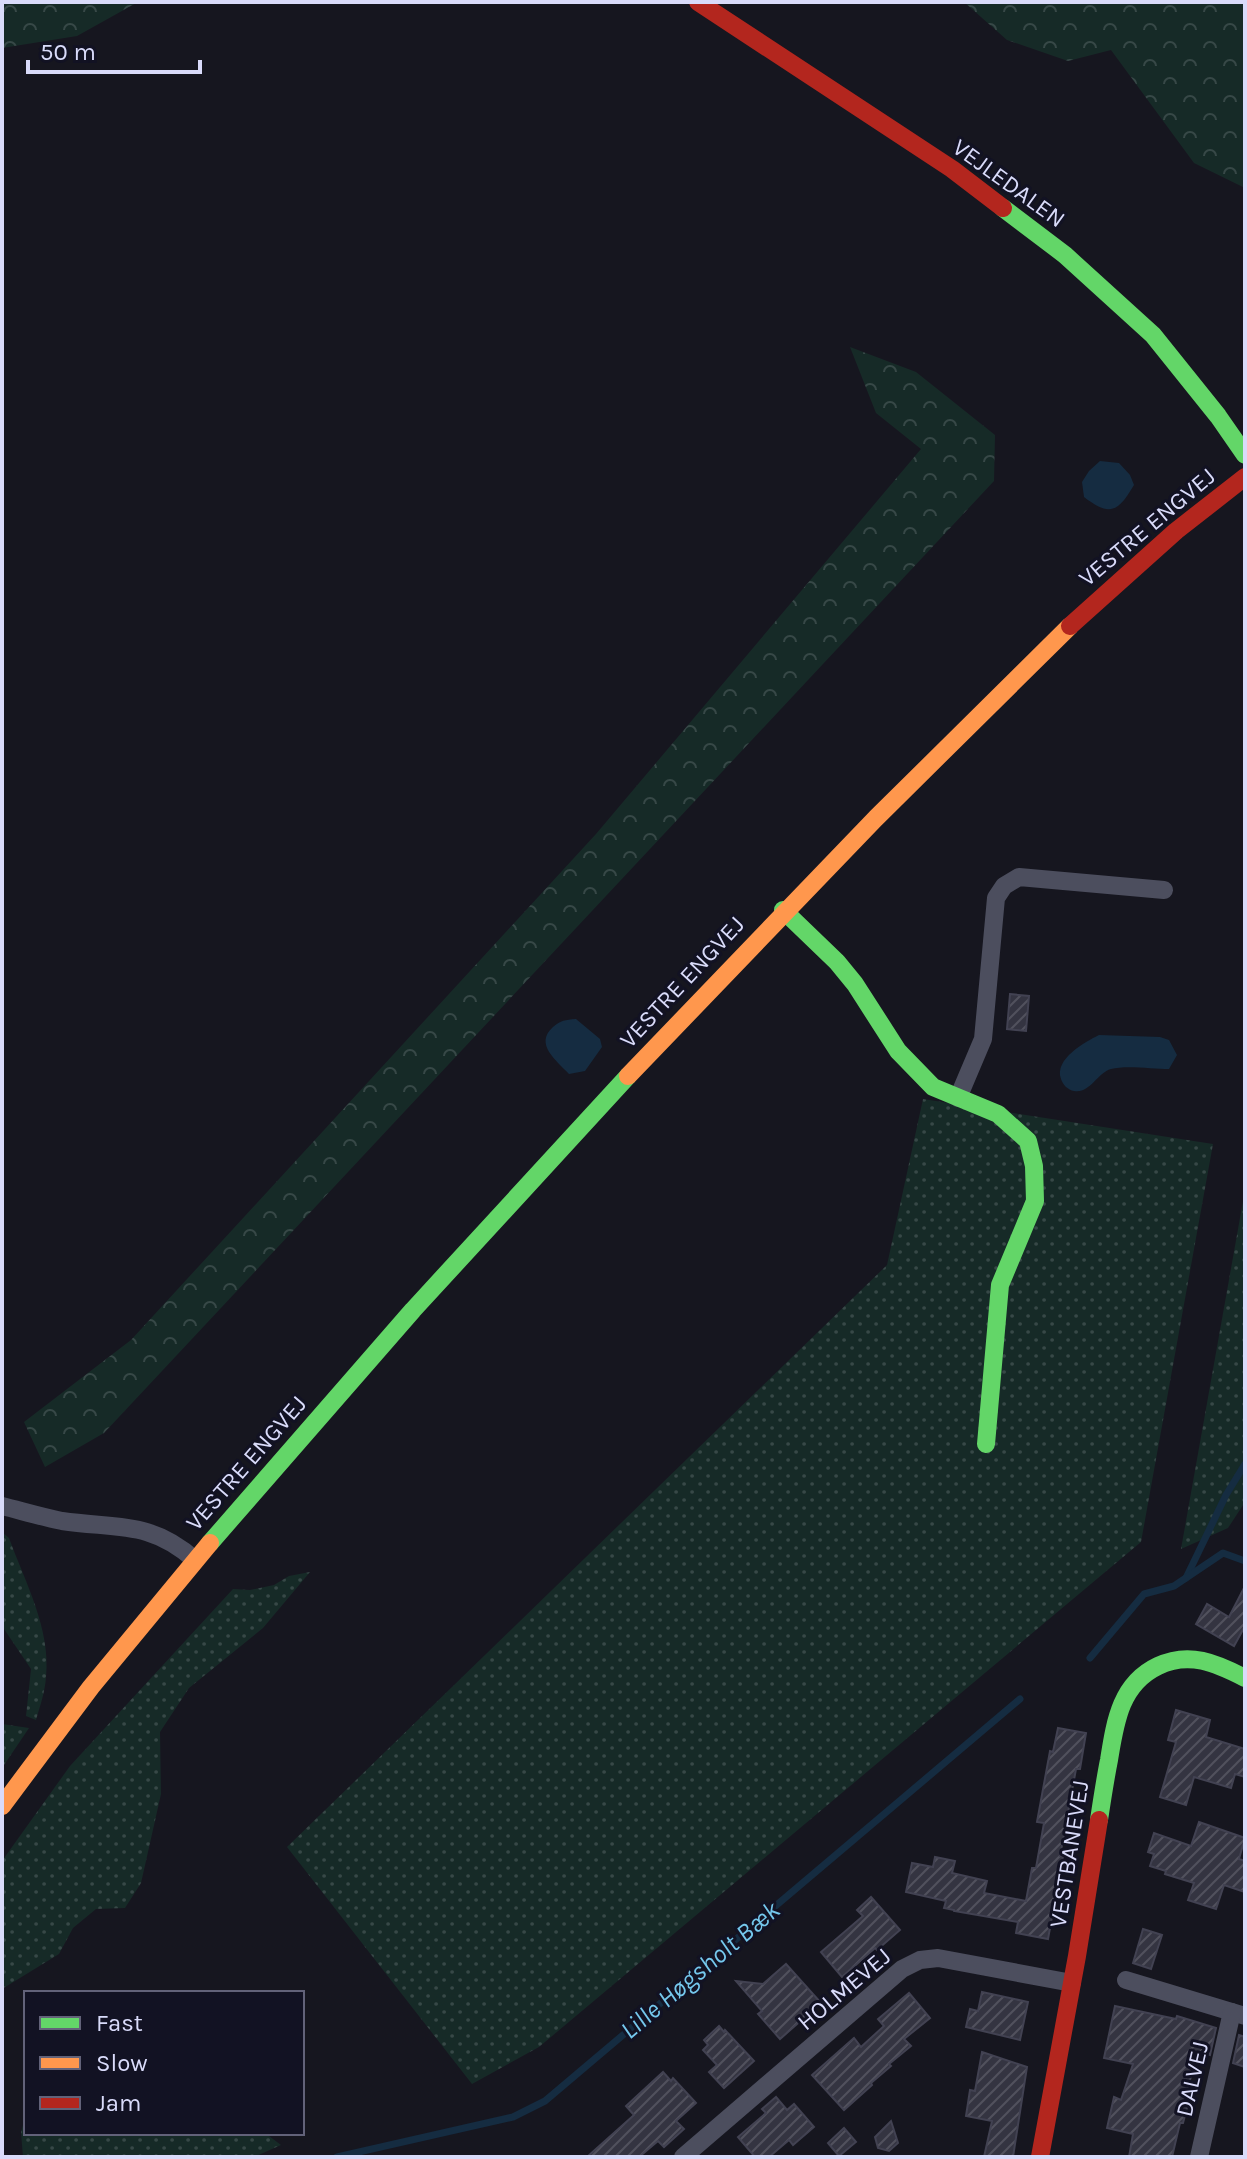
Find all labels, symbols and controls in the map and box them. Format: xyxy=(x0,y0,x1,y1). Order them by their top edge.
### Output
scale bar xyxy=(28,24,200,74)
text: 50 m xyxy=(40,38,96,66)
street label: VEJLEDALEN xyxy=(947,133,1071,233)
street label: VESTRE ENGVEJ xyxy=(1073,462,1221,592)
street label: VESTRE ENGVEJ xyxy=(614,910,750,1054)
street label: VESTRE ENGVEJ xyxy=(180,1390,312,1536)
street label: VESTBANEVEJ xyxy=(1044,1778,1094,1930)
water label: Lille Høgsholt Bæk xyxy=(614,1894,786,2046)
street label: HOLMEVEJ xyxy=(792,1942,896,2036)
legend xyxy=(24,1991,304,2135)
text: Fast xyxy=(96,2009,143,2037)
street label: DALVEJ xyxy=(1170,2039,1214,2119)
text: Slow xyxy=(96,2049,148,2077)
text: Jam xyxy=(96,2089,141,2117)

